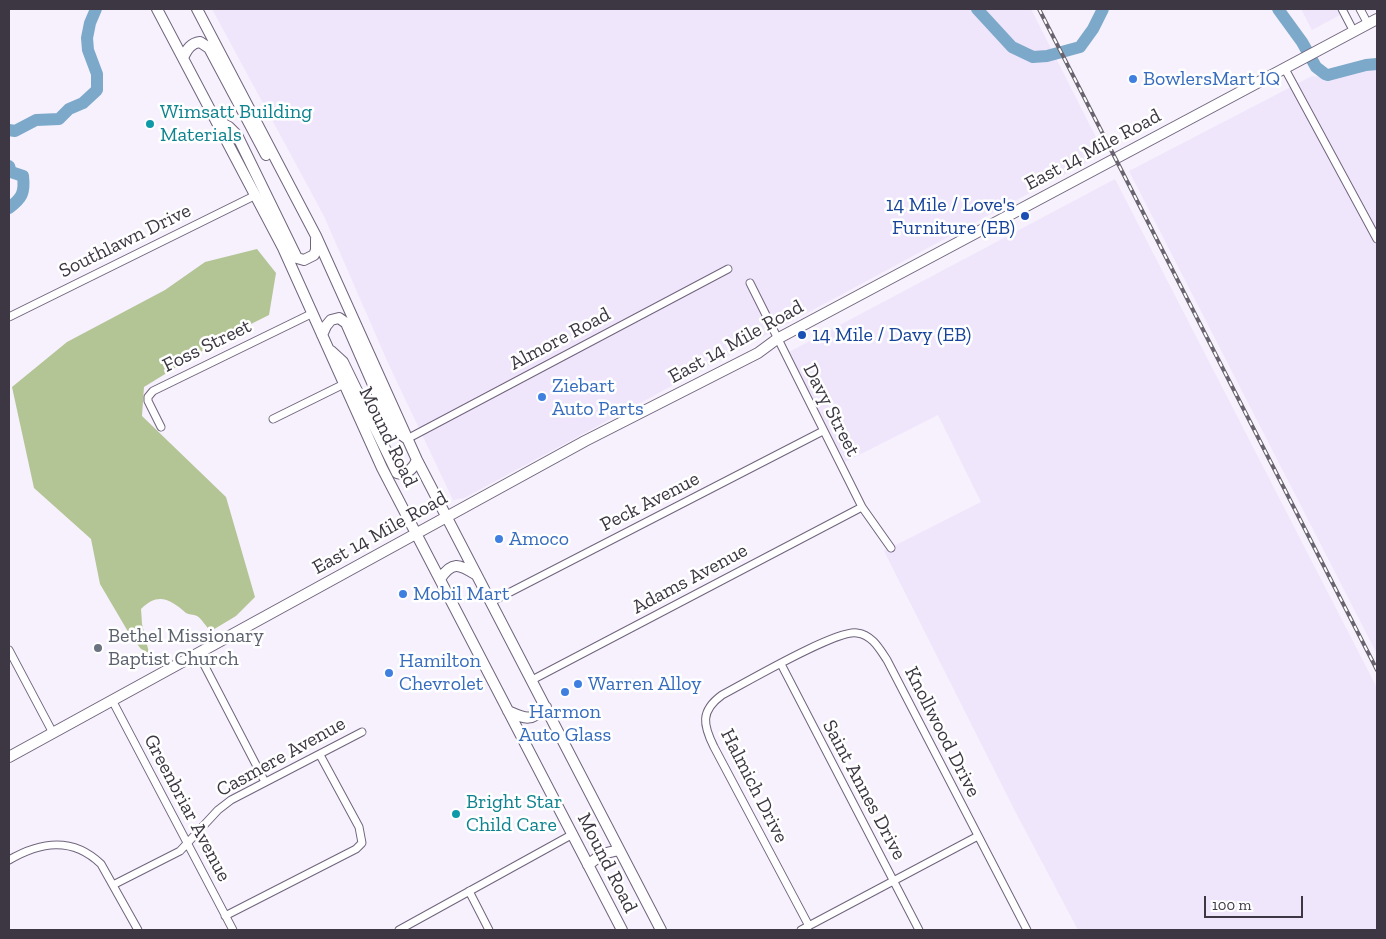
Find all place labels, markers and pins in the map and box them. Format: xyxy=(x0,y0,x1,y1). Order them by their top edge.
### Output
place label: BowlersMart IQ xyxy=(1143,67,1280,91)
marker: BowlersMart IQ xyxy=(1127,73,1139,85)
place label: Wimsatt Building Materials xyxy=(160,100,312,147)
marker: Wimsatt Building Materials xyxy=(144,118,156,130)
place label: 14 Mile / Love's Furniture (EB) xyxy=(886,193,1015,240)
marker: 14 Mile / Love's Furniture (EB) xyxy=(1019,210,1031,222)
place label: 14 Mile / Davy (EB) xyxy=(812,323,971,347)
marker: 14 Mile / Davy (EB) xyxy=(796,329,808,341)
place label: Ziebart Auto Parts xyxy=(552,374,644,421)
marker: Ziebart Auto Parts xyxy=(536,391,548,403)
place label: Amoco xyxy=(509,527,569,551)
marker: Amoco xyxy=(493,533,505,545)
place label: Mobil Mart xyxy=(413,582,509,606)
marker: Mobil Mart xyxy=(397,588,409,600)
place label: Bethel Missionary Baptist Church xyxy=(108,624,264,671)
marker: Bethel Missionary Baptist Church xyxy=(92,642,104,654)
place label: Hamilton Chevrolet xyxy=(399,649,483,696)
marker: Hamilton Chevrolet xyxy=(383,667,395,679)
place label: Warren Alloy xyxy=(588,672,701,696)
marker: Warren Alloy xyxy=(572,678,584,690)
marker: Harmon Auto Glass xyxy=(559,686,571,698)
place label: Harmon Auto Glass xyxy=(519,700,611,747)
place label: Bright Star Child Care xyxy=(466,790,562,837)
marker: Bright Star Child Care xyxy=(450,808,462,820)

